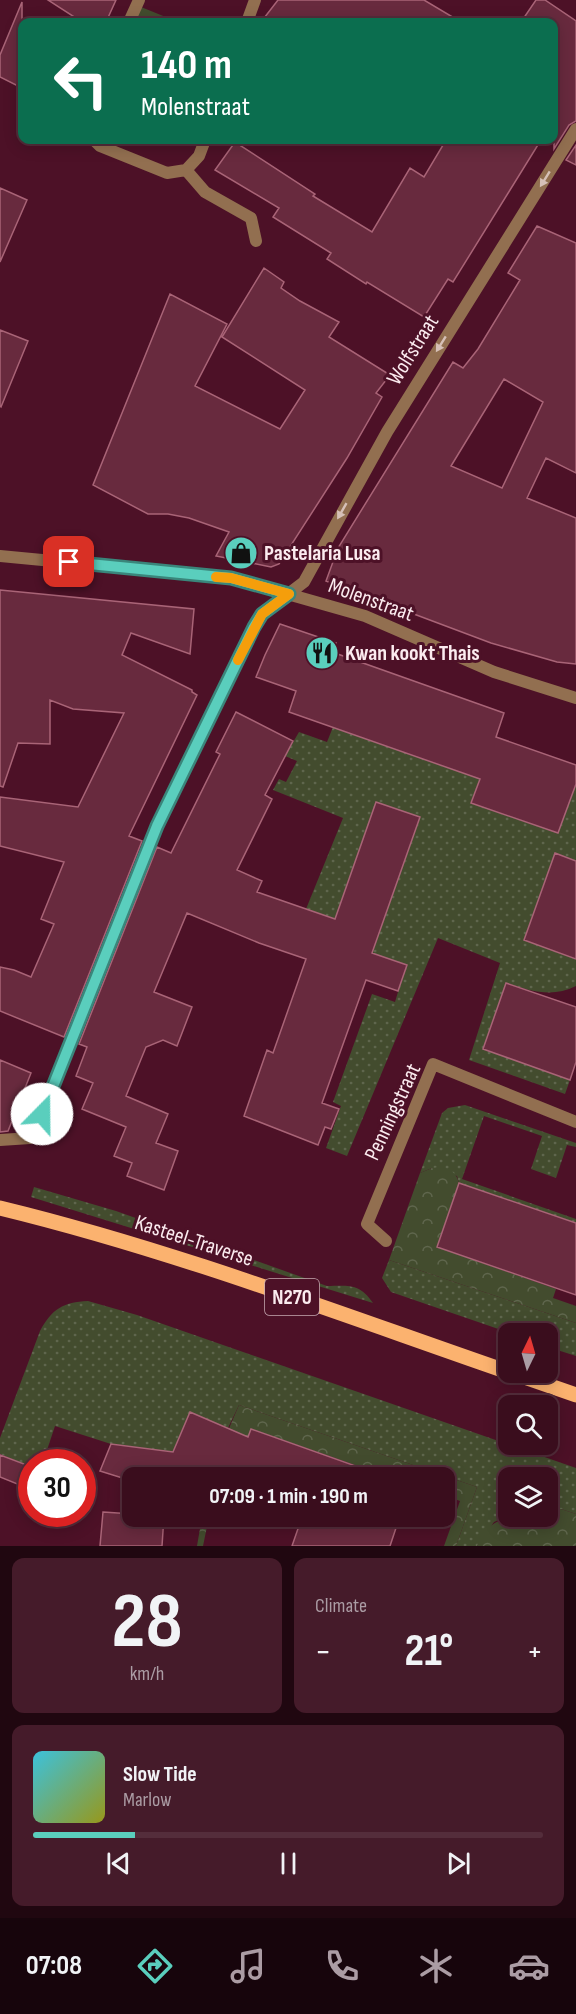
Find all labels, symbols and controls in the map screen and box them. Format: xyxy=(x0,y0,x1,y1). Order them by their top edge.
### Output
text: 140 m xyxy=(141,40,232,91)
icon: left xyxy=(42,42,120,120)
text: Molenstraat xyxy=(141,91,250,123)
one-way arrow xyxy=(540,171,551,187)
street label: Wolfstraat xyxy=(381,310,445,390)
one-way arrow xyxy=(436,336,447,352)
one-way arrow xyxy=(337,503,347,520)
shop icon: Pastelaria Lusa xyxy=(223,535,259,571)
pin xyxy=(43,536,94,587)
place label: Pastelaria Lusa xyxy=(264,540,381,567)
icon: arrive xyxy=(52,545,85,578)
street label: Molenstraat xyxy=(325,572,418,628)
restaurant icon: Kwan kookt Thais xyxy=(304,635,340,671)
place label: Kwan kookt Thais xyxy=(345,640,480,667)
street label: Penningstraat xyxy=(359,1059,427,1165)
position arrow xyxy=(10,1082,74,1146)
street label: Kasteel-Traverse xyxy=(131,1209,257,1273)
road number: N270 xyxy=(265,1279,319,1315)
north arrow xyxy=(498,1323,558,1383)
map controls xyxy=(498,1323,558,1527)
button: search xyxy=(498,1395,558,1455)
speed limit sign: 30 xyxy=(18,1449,96,1527)
button: layers xyxy=(498,1467,558,1527)
text: 07:09 · 1 min · 190 m xyxy=(209,1483,368,1510)
text: 28 xyxy=(112,1576,182,1669)
text: Climate xyxy=(315,1594,367,1618)
text: 21° xyxy=(405,1624,453,1679)
text: − xyxy=(315,1632,331,1672)
text: + xyxy=(527,1632,543,1672)
text: km/h xyxy=(130,1662,164,1686)
text: Slow Tide xyxy=(123,1761,197,1788)
text: Marlow xyxy=(123,1788,171,1812)
icon: previous xyxy=(102,1847,135,1880)
icon: pause xyxy=(272,1847,305,1880)
icon: next xyxy=(442,1847,475,1880)
icon: directions xyxy=(134,1945,176,1987)
icon: music xyxy=(227,1945,269,1987)
icon: phone xyxy=(321,1945,363,1987)
icon: climate xyxy=(415,1945,457,1987)
icon: car xyxy=(508,1945,550,1987)
text: 07:08 xyxy=(26,1950,82,1982)

